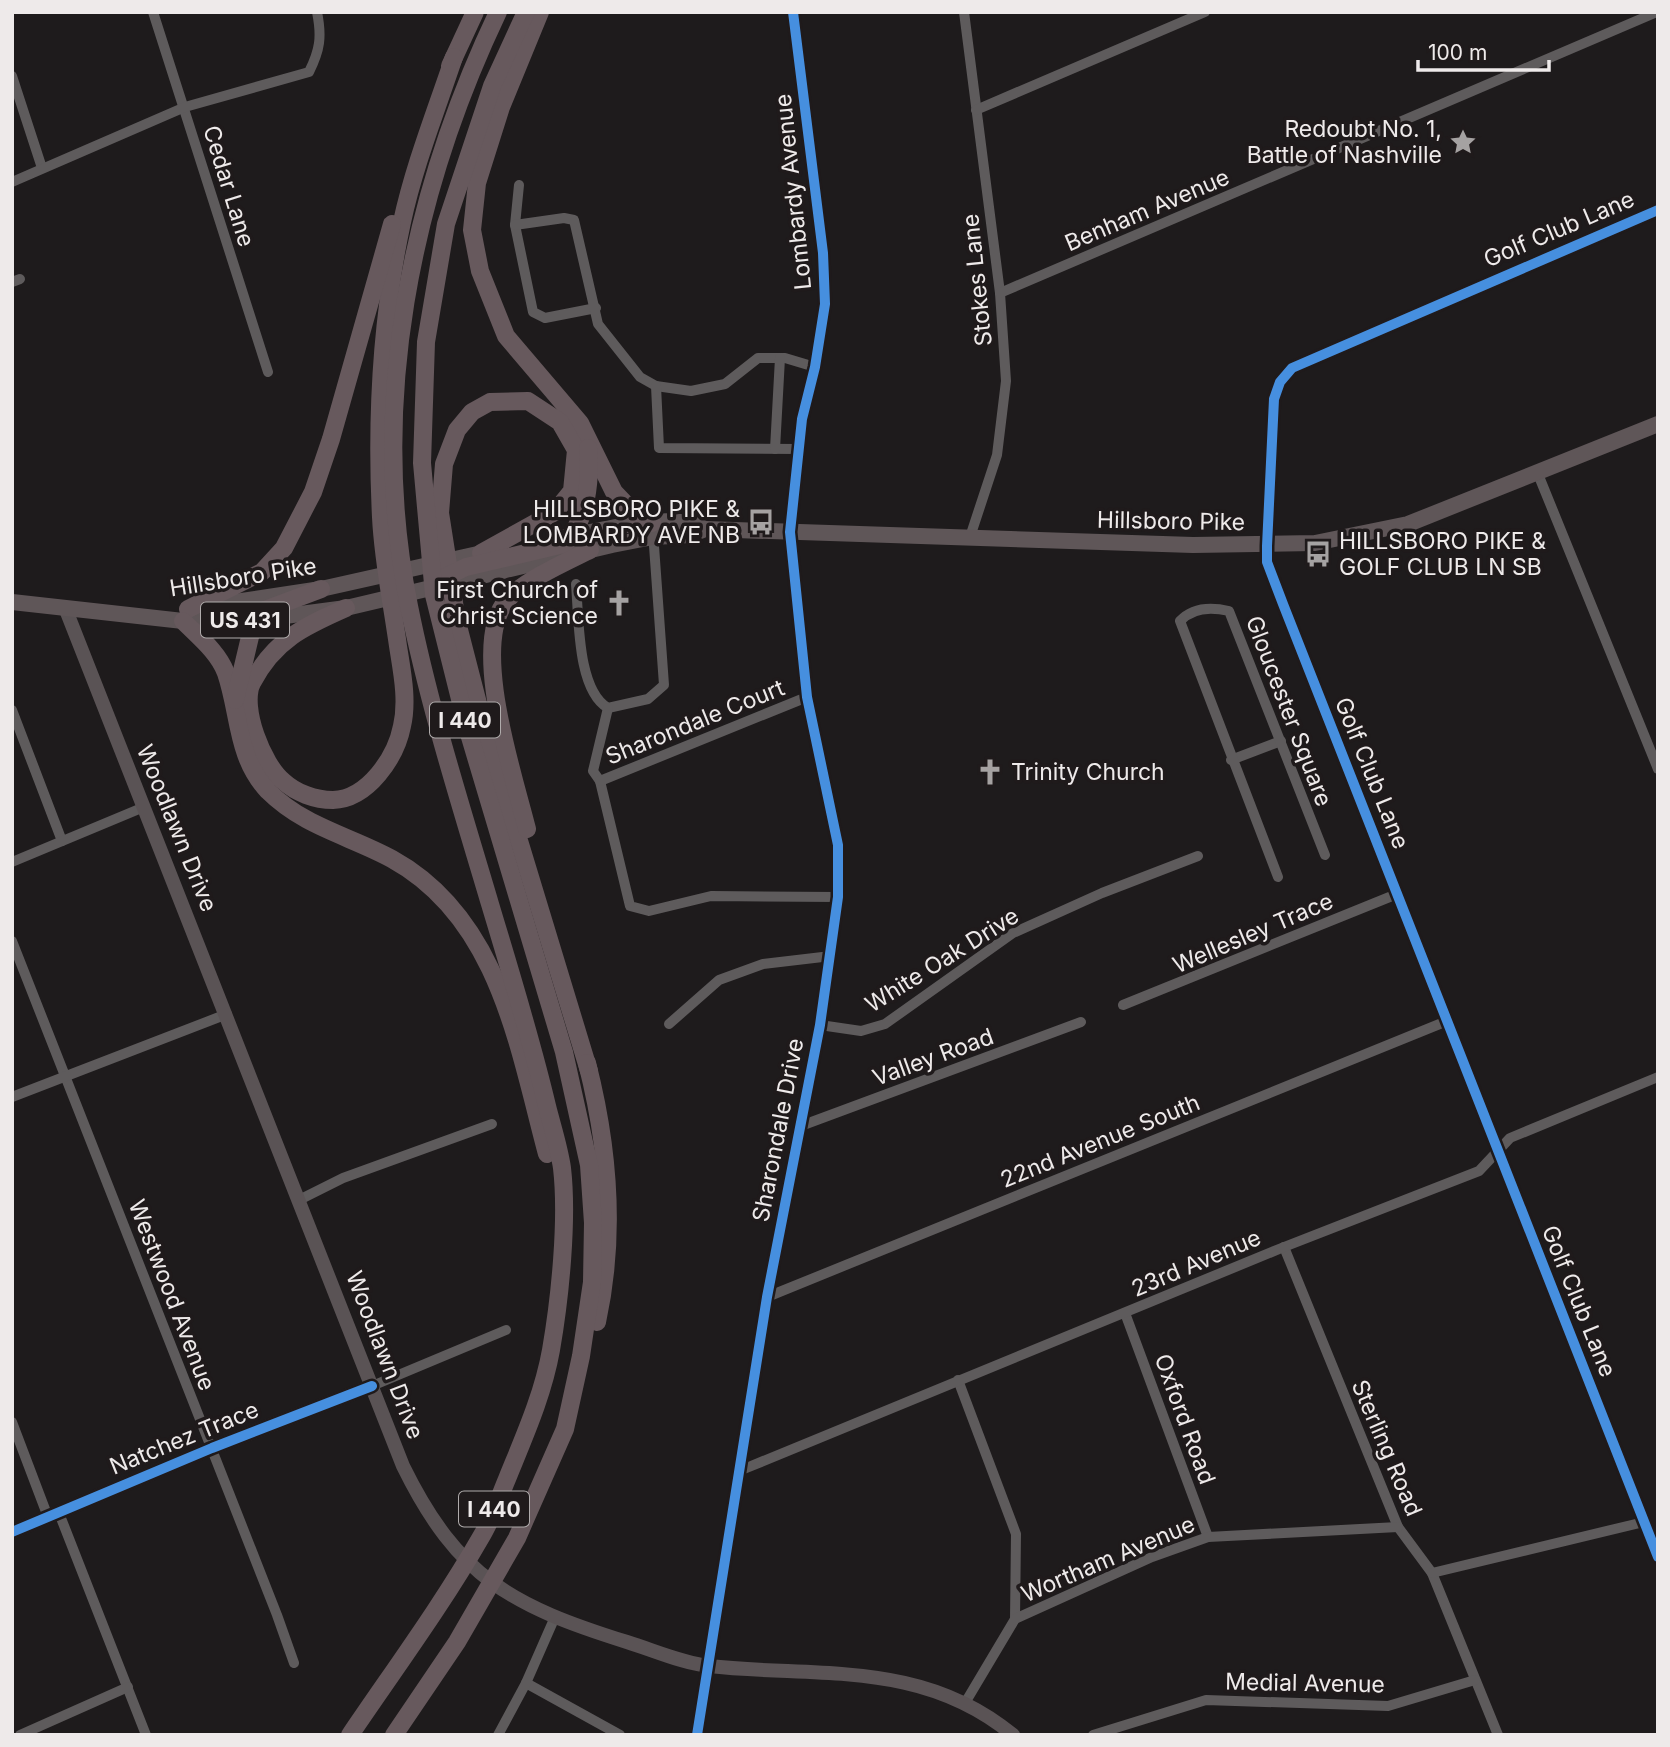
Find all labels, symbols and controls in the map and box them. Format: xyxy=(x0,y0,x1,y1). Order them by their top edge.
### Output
scale bar xyxy=(1418,28,1549,72)
text: 100 m xyxy=(1428,40,1487,65)
street label: Lombardy Avenue xyxy=(769,93,817,291)
place label: Redoubt No. 1, Battle of Nashville xyxy=(1247,115,1442,169)
street label: Cedar Lane xyxy=(197,122,261,250)
place icon: Redoubt No. 1, Battle of Nashville xyxy=(1448,127,1478,157)
street label: Benham Avenue xyxy=(1061,163,1233,257)
street label: Golf Club Lane xyxy=(1479,185,1639,273)
street label: Stokes Lane xyxy=(956,212,998,348)
place label: HILLSBORO PIKE & LOMBARDY AVE NB xyxy=(523,495,740,549)
street label: Hillsboro Pike xyxy=(1097,506,1245,536)
bus stop icon: HILLSBORO PIKE & LOMBARDY AVE NB xyxy=(746,507,776,537)
place label: HILLSBORO PIKE & GOLF CLUB LN SB xyxy=(1339,527,1546,581)
bus stop icon: HILLSBORO PIKE & GOLF CLUB LN SB xyxy=(1303,539,1333,569)
street label: Hillsboro Pike xyxy=(168,552,318,602)
place label: First Church of Christ Science xyxy=(436,576,598,630)
church icon: First Church of Christ Science xyxy=(604,588,634,618)
road number: US 431 xyxy=(201,602,289,638)
street label: Gloucester Square xyxy=(1240,612,1338,810)
street label: Sharondale Court xyxy=(602,673,789,771)
street label: Golf Club Lane xyxy=(1329,693,1415,853)
road number: I 440 xyxy=(430,702,500,738)
street label: Woodlawn Drive xyxy=(131,740,223,916)
church icon: Trinity Church xyxy=(975,757,1005,787)
place label: Trinity Church xyxy=(1011,758,1165,786)
street label: Wellesley Trace xyxy=(1169,887,1337,979)
street label: White Oak Drive xyxy=(860,902,1024,1018)
street label: Valley Road xyxy=(869,1022,997,1092)
street label: Sharondale Drive xyxy=(746,1036,810,1224)
street label: 22nd Avenue South xyxy=(996,1088,1204,1194)
street label: Westwood Avenue xyxy=(123,1196,221,1394)
street label: Golf Club Lane xyxy=(1536,1221,1622,1381)
street label: 23rd Avenue xyxy=(1127,1223,1265,1303)
street label: Woodlawn Drive xyxy=(340,1267,430,1443)
street label: Oxford Road xyxy=(1148,1350,1222,1488)
street label: Sterling Road xyxy=(1346,1376,1428,1520)
street label: Natchez Trace xyxy=(105,1395,263,1481)
road number: I 440 xyxy=(459,1492,529,1526)
street label: Wortham Avenue xyxy=(1017,1510,1199,1608)
street label: Medial Avenue xyxy=(1225,1668,1385,1698)

